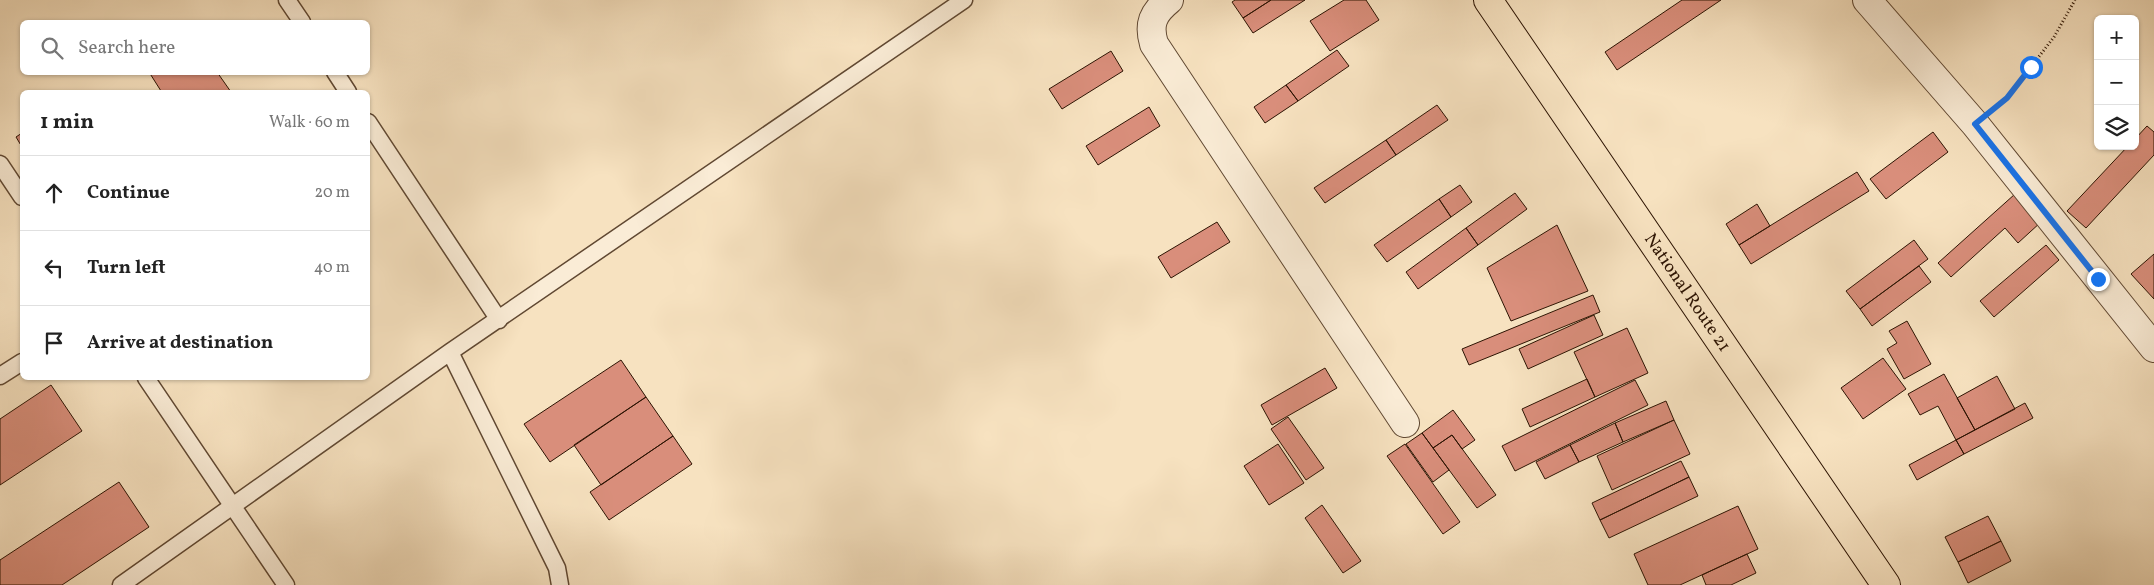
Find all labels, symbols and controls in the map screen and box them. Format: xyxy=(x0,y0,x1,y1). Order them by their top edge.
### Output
map controls xyxy=(2094,15,2139,150)
button: + xyxy=(2094,15,2139,60)
search box xyxy=(20,20,370,75)
icon: search xyxy=(38,34,66,62)
text: Search here xyxy=(78,35,175,61)
route start xyxy=(2020,56,2043,79)
button: − xyxy=(2094,60,2139,105)
button: layers xyxy=(2094,105,2139,150)
text: 1 min xyxy=(40,108,94,137)
text: Walk · 60 m xyxy=(269,112,350,134)
icon: ahead xyxy=(40,179,68,207)
text: Continue xyxy=(87,180,170,206)
text: 20 m xyxy=(315,182,350,204)
street label: National Route 21 xyxy=(1638,228,1736,357)
icon: left xyxy=(40,254,68,282)
text: Turn left xyxy=(87,255,166,281)
text: 40 m xyxy=(314,257,350,279)
route end xyxy=(2087,268,2110,291)
icon: arrive xyxy=(40,329,68,357)
text: Arrive at destination xyxy=(87,330,273,356)

